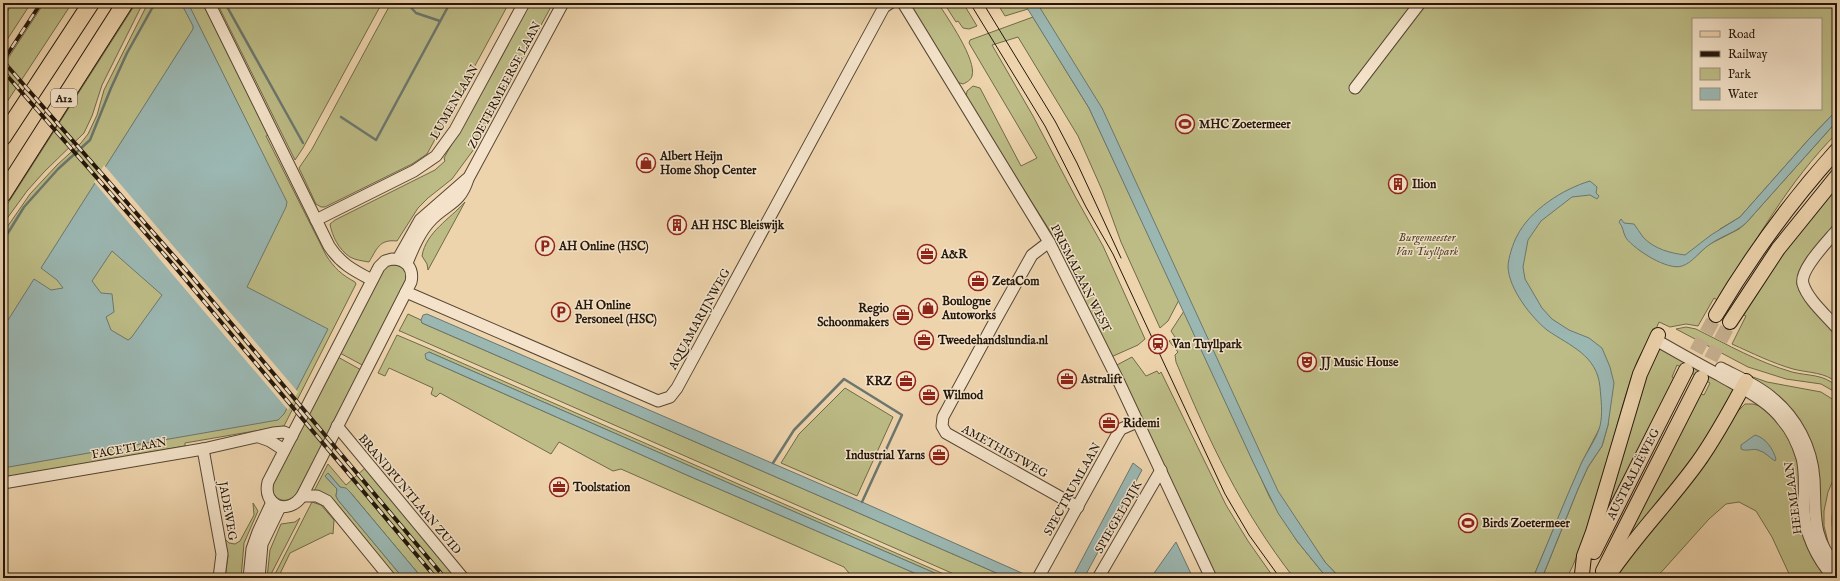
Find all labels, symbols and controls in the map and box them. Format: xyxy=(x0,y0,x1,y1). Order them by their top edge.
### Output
legend xyxy=(1692,18,1822,110)
street label: ZOETERMEERSE LAAN xyxy=(465,19,545,151)
text: Road xyxy=(1728,27,1756,42)
text: Railway xyxy=(1728,47,1767,62)
street label: LUMENLAAN xyxy=(427,62,482,142)
text: Park xyxy=(1728,67,1751,82)
text: Water xyxy=(1728,87,1759,102)
road number: A12 xyxy=(51,89,77,107)
sports icon: MHC Zoetermeer xyxy=(1174,113,1196,135)
place label: MHC Zoetermeer xyxy=(1199,117,1291,132)
place label: Albert Heijn Home Shop Center xyxy=(659,149,757,179)
shop icon: Albert Heijn Home Shop Center xyxy=(635,152,657,174)
building icon: Ilion xyxy=(1387,173,1409,195)
place label: Ilion xyxy=(1412,177,1437,192)
building icon: AH HSC Bleiswijk xyxy=(666,214,688,236)
place label: AH HSC Bleiswijk xyxy=(690,218,785,234)
street label: PRISMALAAN WEST xyxy=(1047,222,1114,335)
park label: Burgemeester Van Tuyllpark xyxy=(1396,230,1458,259)
parking icon: AH Online (HSC) xyxy=(534,235,556,257)
place label: AH Online (HSC) xyxy=(558,239,649,254)
office icon: A&R xyxy=(916,243,938,265)
place label: A&R xyxy=(940,247,968,262)
street label: AQUAMARIJNWEG xyxy=(665,266,735,374)
office icon: ZetaCom xyxy=(967,270,989,292)
place label: ZetaCom xyxy=(992,274,1040,289)
place label: Boulogne Autoworks xyxy=(941,294,997,323)
shop icon: Boulogne Autoworks xyxy=(917,297,939,319)
place label: AH Online Personeel (HSC) xyxy=(574,298,657,327)
parking icon: AH Online Personeel (HSC) xyxy=(550,301,572,323)
place label: Regio Schoonmakers xyxy=(817,301,890,330)
office icon: Regio Schoonmakers xyxy=(892,304,914,326)
office icon: Tweedehandslundia.nl xyxy=(913,329,935,351)
place label: Tweedehandslundia.nl xyxy=(937,333,1049,348)
station icon: Van Tuyllpark xyxy=(1147,333,1169,355)
place label: Van Tuyllpark xyxy=(1171,337,1243,353)
theatre icon: JJ Music House xyxy=(1296,351,1318,373)
place label: JJ Music House xyxy=(1319,355,1399,371)
office icon: Astralift xyxy=(1056,368,1078,390)
office icon: KRZ xyxy=(895,370,917,392)
place label: Astralift xyxy=(1080,372,1123,387)
place label: KRZ xyxy=(866,374,893,389)
office icon: Wilmod xyxy=(918,384,940,406)
place label: Wilmod xyxy=(942,388,984,403)
office icon: Ridemi xyxy=(1098,412,1120,434)
place label: Ridemi xyxy=(1123,416,1160,431)
street label: AMETHISTWEG xyxy=(958,421,1051,482)
street label: AUSTRALIËWEG xyxy=(1602,425,1663,524)
street label: BRANDPUNTLAAN ZUID xyxy=(355,431,465,558)
street label: FACETLAAN xyxy=(90,434,168,462)
street label: SPECTRUMLAAN xyxy=(1041,440,1104,538)
office icon: Industrial Yarns xyxy=(928,444,950,466)
place label: Industrial Yarns xyxy=(846,448,926,463)
street label: HEEMLAAN xyxy=(1782,460,1805,535)
office icon: Toolstation xyxy=(548,476,570,498)
street label: JADEWEG xyxy=(214,478,240,542)
street label: SPIEGELDIJK xyxy=(1092,478,1146,557)
place label: Toolstation xyxy=(572,480,631,495)
sports icon: Birds Zoetermeer xyxy=(1457,512,1479,534)
place label: Birds Zoetermeer xyxy=(1482,516,1570,531)

